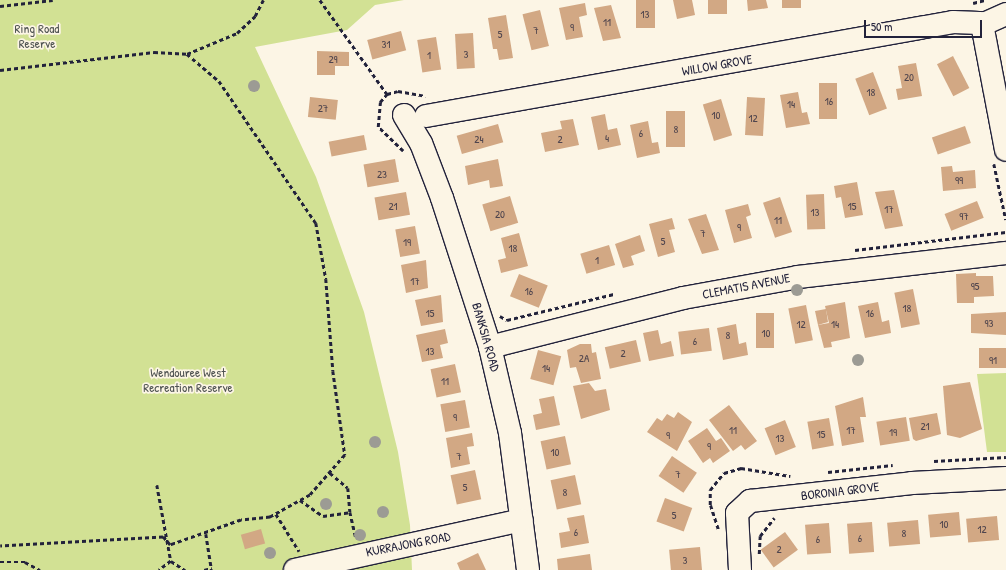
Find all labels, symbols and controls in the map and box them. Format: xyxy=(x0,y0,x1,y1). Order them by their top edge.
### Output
house number: 13 xyxy=(641,7,649,21)
scale bar xyxy=(866,12,984,38)
house number: 11 xyxy=(603,15,611,29)
text: 50 m xyxy=(871,18,892,35)
house number: 9 xyxy=(570,20,574,34)
park label: Ring Road Reserve xyxy=(15,21,59,52)
house number: 7 xyxy=(533,23,539,37)
house number: 5 xyxy=(498,27,502,41)
house number: 31 xyxy=(382,37,390,51)
house number: 3 xyxy=(464,47,468,61)
house number: 1 xyxy=(427,48,431,62)
street label: WILLOW GROVE xyxy=(680,51,754,79)
house number: 29 xyxy=(328,52,338,66)
house number: 20 xyxy=(904,70,914,84)
house number: 18 xyxy=(867,85,875,99)
house number: 16 xyxy=(825,94,833,108)
house number: 14 xyxy=(787,97,795,111)
house number: 27 xyxy=(318,101,328,115)
house number: 10 xyxy=(712,108,720,122)
house number: 12 xyxy=(748,111,758,125)
house number: 8 xyxy=(674,122,678,136)
house number: 6 xyxy=(639,126,643,140)
house number: 4 xyxy=(605,131,609,145)
house number: 24 xyxy=(474,132,484,146)
house number: 2 xyxy=(557,132,563,146)
house number: 23 xyxy=(377,167,387,181)
house number: 99 xyxy=(955,173,963,187)
house number: 21 xyxy=(388,199,398,213)
house number: 15 xyxy=(848,199,856,213)
house number: 17 xyxy=(884,202,894,216)
house number: 13 xyxy=(811,205,819,219)
house number: 20 xyxy=(495,207,505,221)
house number: 97 xyxy=(959,209,969,223)
house number: 11 xyxy=(774,213,782,227)
house number: 9 xyxy=(737,220,741,234)
house number: 7 xyxy=(700,226,706,240)
house number: 5 xyxy=(661,234,665,248)
house number: 19 xyxy=(403,235,411,249)
house number: 18 xyxy=(509,241,517,255)
house number: 1 xyxy=(595,253,599,267)
street label: CLEMATIS AVENUE xyxy=(701,270,791,302)
house number: 17 xyxy=(410,274,420,288)
house number: 95 xyxy=(971,279,979,293)
house number: 16 xyxy=(525,284,533,298)
street label: BANKSIA ROAD xyxy=(469,301,503,373)
house number: 18 xyxy=(903,301,911,315)
house number: 15 xyxy=(426,306,434,320)
house number: 16 xyxy=(866,306,874,320)
house number: 93 xyxy=(985,316,993,330)
house number: 12 xyxy=(796,317,806,331)
house number: 14 xyxy=(831,317,839,331)
house number: 10 xyxy=(762,326,770,340)
house number: 8 xyxy=(726,328,730,342)
house number: 6 xyxy=(693,334,697,348)
house number: 13 xyxy=(426,344,434,358)
house number: 2 xyxy=(620,346,626,360)
house number: 2A xyxy=(579,351,589,365)
house number: 91 xyxy=(989,353,997,367)
house number: 14 xyxy=(542,361,550,375)
park label: Wendouree West Recreation Reserve xyxy=(143,365,233,396)
house number: 11 xyxy=(441,374,449,388)
house number: 9 xyxy=(453,410,457,424)
house number: 21 xyxy=(920,419,930,433)
house number: 11 xyxy=(729,423,737,437)
house number: 17 xyxy=(846,423,856,437)
house number: 19 xyxy=(889,425,897,439)
house number: 15 xyxy=(817,427,825,441)
house number: 9 xyxy=(666,428,670,442)
house number: 13 xyxy=(776,431,784,445)
house number: 9 xyxy=(707,439,711,453)
house number: 10 xyxy=(551,445,559,459)
house number: 7 xyxy=(456,449,462,463)
house number: 7 xyxy=(675,467,681,481)
street label: BORONIA GROVE xyxy=(800,478,880,504)
house number: 5 xyxy=(463,480,467,494)
house number: 8 xyxy=(563,485,567,499)
house number: 5 xyxy=(672,508,676,522)
house number: 10 xyxy=(940,517,948,531)
house number: 12 xyxy=(977,522,987,536)
house number: 6 xyxy=(574,525,578,539)
house number: 8 xyxy=(902,526,906,540)
street label: KURRAJONG ROAD xyxy=(364,528,452,560)
house number: 6 xyxy=(858,531,862,545)
house number: 6 xyxy=(816,532,820,546)
house number: 2 xyxy=(776,542,782,556)
house number: 3 xyxy=(683,553,687,567)

